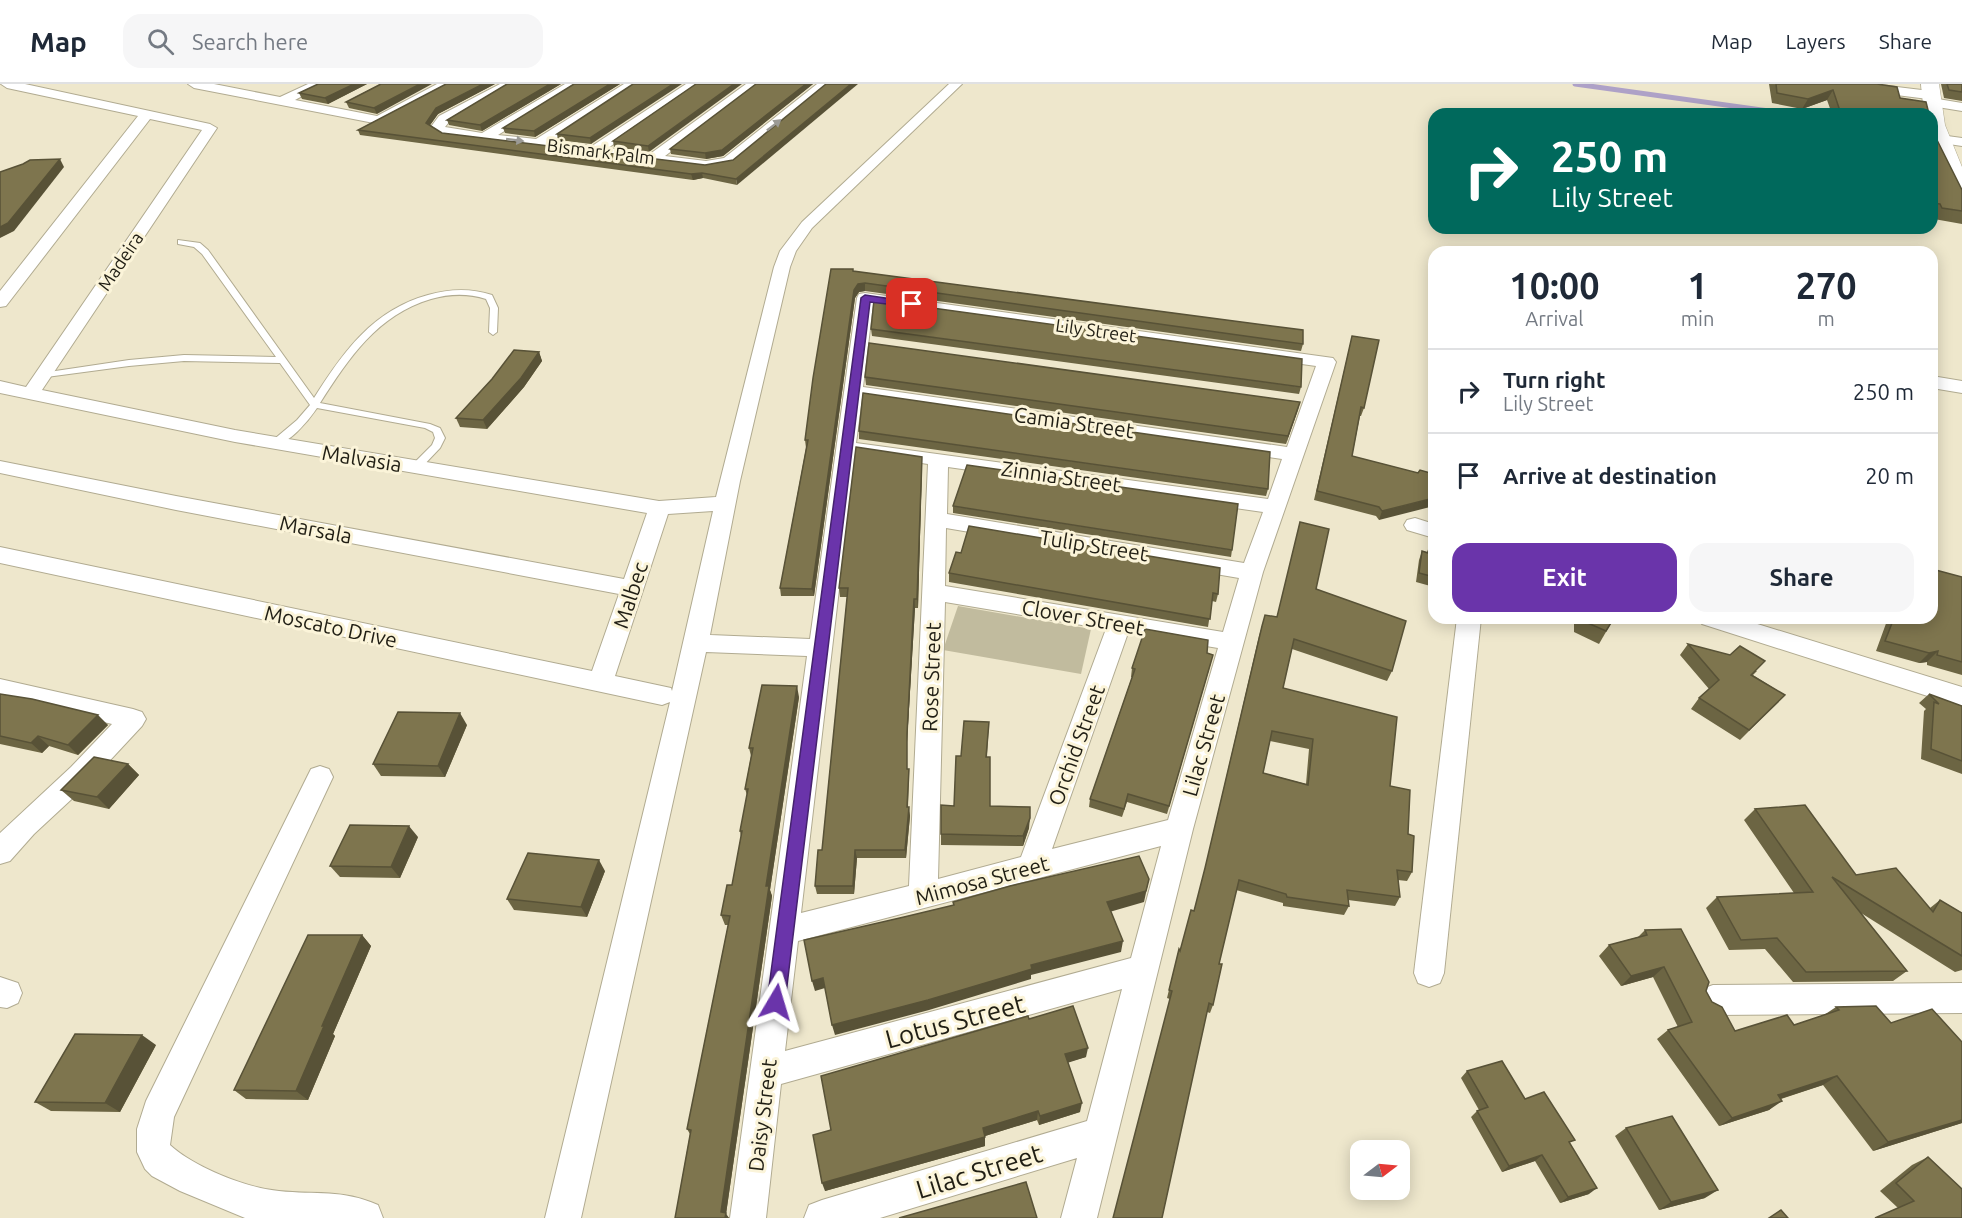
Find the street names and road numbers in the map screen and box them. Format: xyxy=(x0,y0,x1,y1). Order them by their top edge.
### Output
street label: Bismark Palm xyxy=(546,134,656,168)
street label: Madeira xyxy=(93,228,147,294)
street label: Lily Street xyxy=(1054,314,1138,346)
street label: Camia Street xyxy=(1012,402,1136,442)
street label: Malvasia xyxy=(320,440,404,476)
street label: Zinnia Street xyxy=(1000,456,1122,496)
street label: Marsala xyxy=(278,510,354,548)
street label: Tulip Street xyxy=(1038,525,1150,565)
street label: Malbec xyxy=(608,559,652,631)
street label: Clover Street xyxy=(1020,594,1146,640)
street label: Moscato Drive xyxy=(262,600,400,652)
street label: Rose Street xyxy=(917,622,945,732)
street label: Orchid Street xyxy=(1043,681,1109,809)
street label: Lilac Street xyxy=(1177,691,1229,799)
street label: Mimosa Street xyxy=(913,851,1051,909)
street label: Lotus Street xyxy=(882,988,1028,1054)
street label: Daisy Street xyxy=(743,1057,781,1173)
street label: Lilac Street xyxy=(912,1138,1046,1204)

